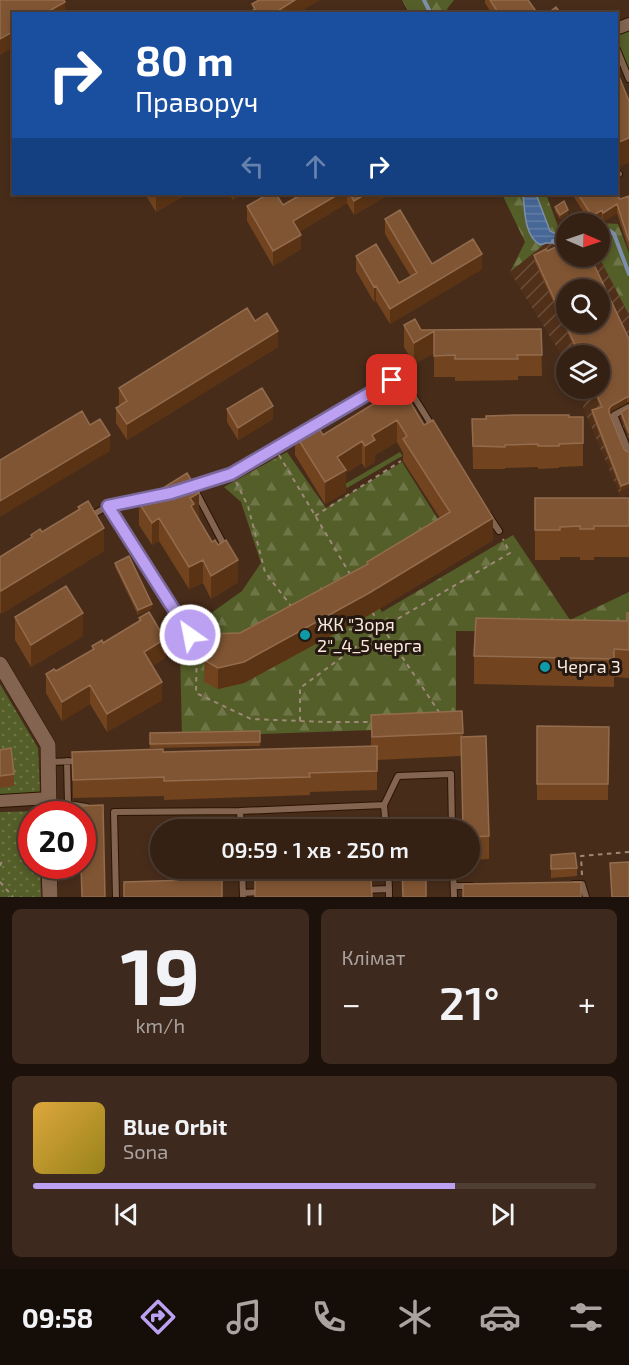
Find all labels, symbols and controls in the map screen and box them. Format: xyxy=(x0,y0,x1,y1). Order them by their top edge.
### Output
text: 80 m xyxy=(135,34,234,84)
icon: right xyxy=(36,36,114,114)
text: Праворуч xyxy=(135,85,258,117)
icon: left xyxy=(236,150,269,183)
icon: ahead xyxy=(299,150,332,183)
icon: right xyxy=(362,150,395,183)
north arrow xyxy=(556,213,610,267)
map controls xyxy=(556,213,610,399)
button: search xyxy=(556,279,610,333)
button: layers xyxy=(556,345,610,399)
pin xyxy=(366,354,417,405)
icon: arrive xyxy=(375,363,408,396)
position arrow xyxy=(158,603,222,667)
place label: ЖК "Зоря 2"_4_5 черга xyxy=(317,613,422,656)
marker: ЖК "Зоря 2"_4_5 черга xyxy=(298,628,312,642)
place label: Черга 3 xyxy=(557,655,621,677)
marker: Черга 3 xyxy=(538,660,552,674)
speed limit sign: 20 xyxy=(18,801,96,879)
text: 09:59 · 1 хв · 250 m xyxy=(221,836,409,862)
text: 19 xyxy=(120,927,200,1021)
text: Клімат xyxy=(342,945,406,969)
text: 21° xyxy=(439,975,500,1029)
text: − xyxy=(342,983,361,1023)
text: + xyxy=(578,983,596,1023)
text: km/h xyxy=(135,1013,185,1037)
text: Blue Orbit xyxy=(123,1113,227,1139)
text: Sona xyxy=(123,1139,168,1163)
icon: previous xyxy=(110,1198,143,1231)
icon: pause xyxy=(298,1198,331,1231)
icon: next xyxy=(486,1198,519,1231)
icon: directions xyxy=(137,1296,179,1338)
icon: music xyxy=(223,1296,265,1338)
icon: phone xyxy=(308,1296,350,1338)
icon: climate xyxy=(394,1296,436,1338)
icon: car xyxy=(479,1296,521,1338)
icon: filters xyxy=(565,1296,607,1338)
text: 09:58 xyxy=(22,1301,93,1333)

